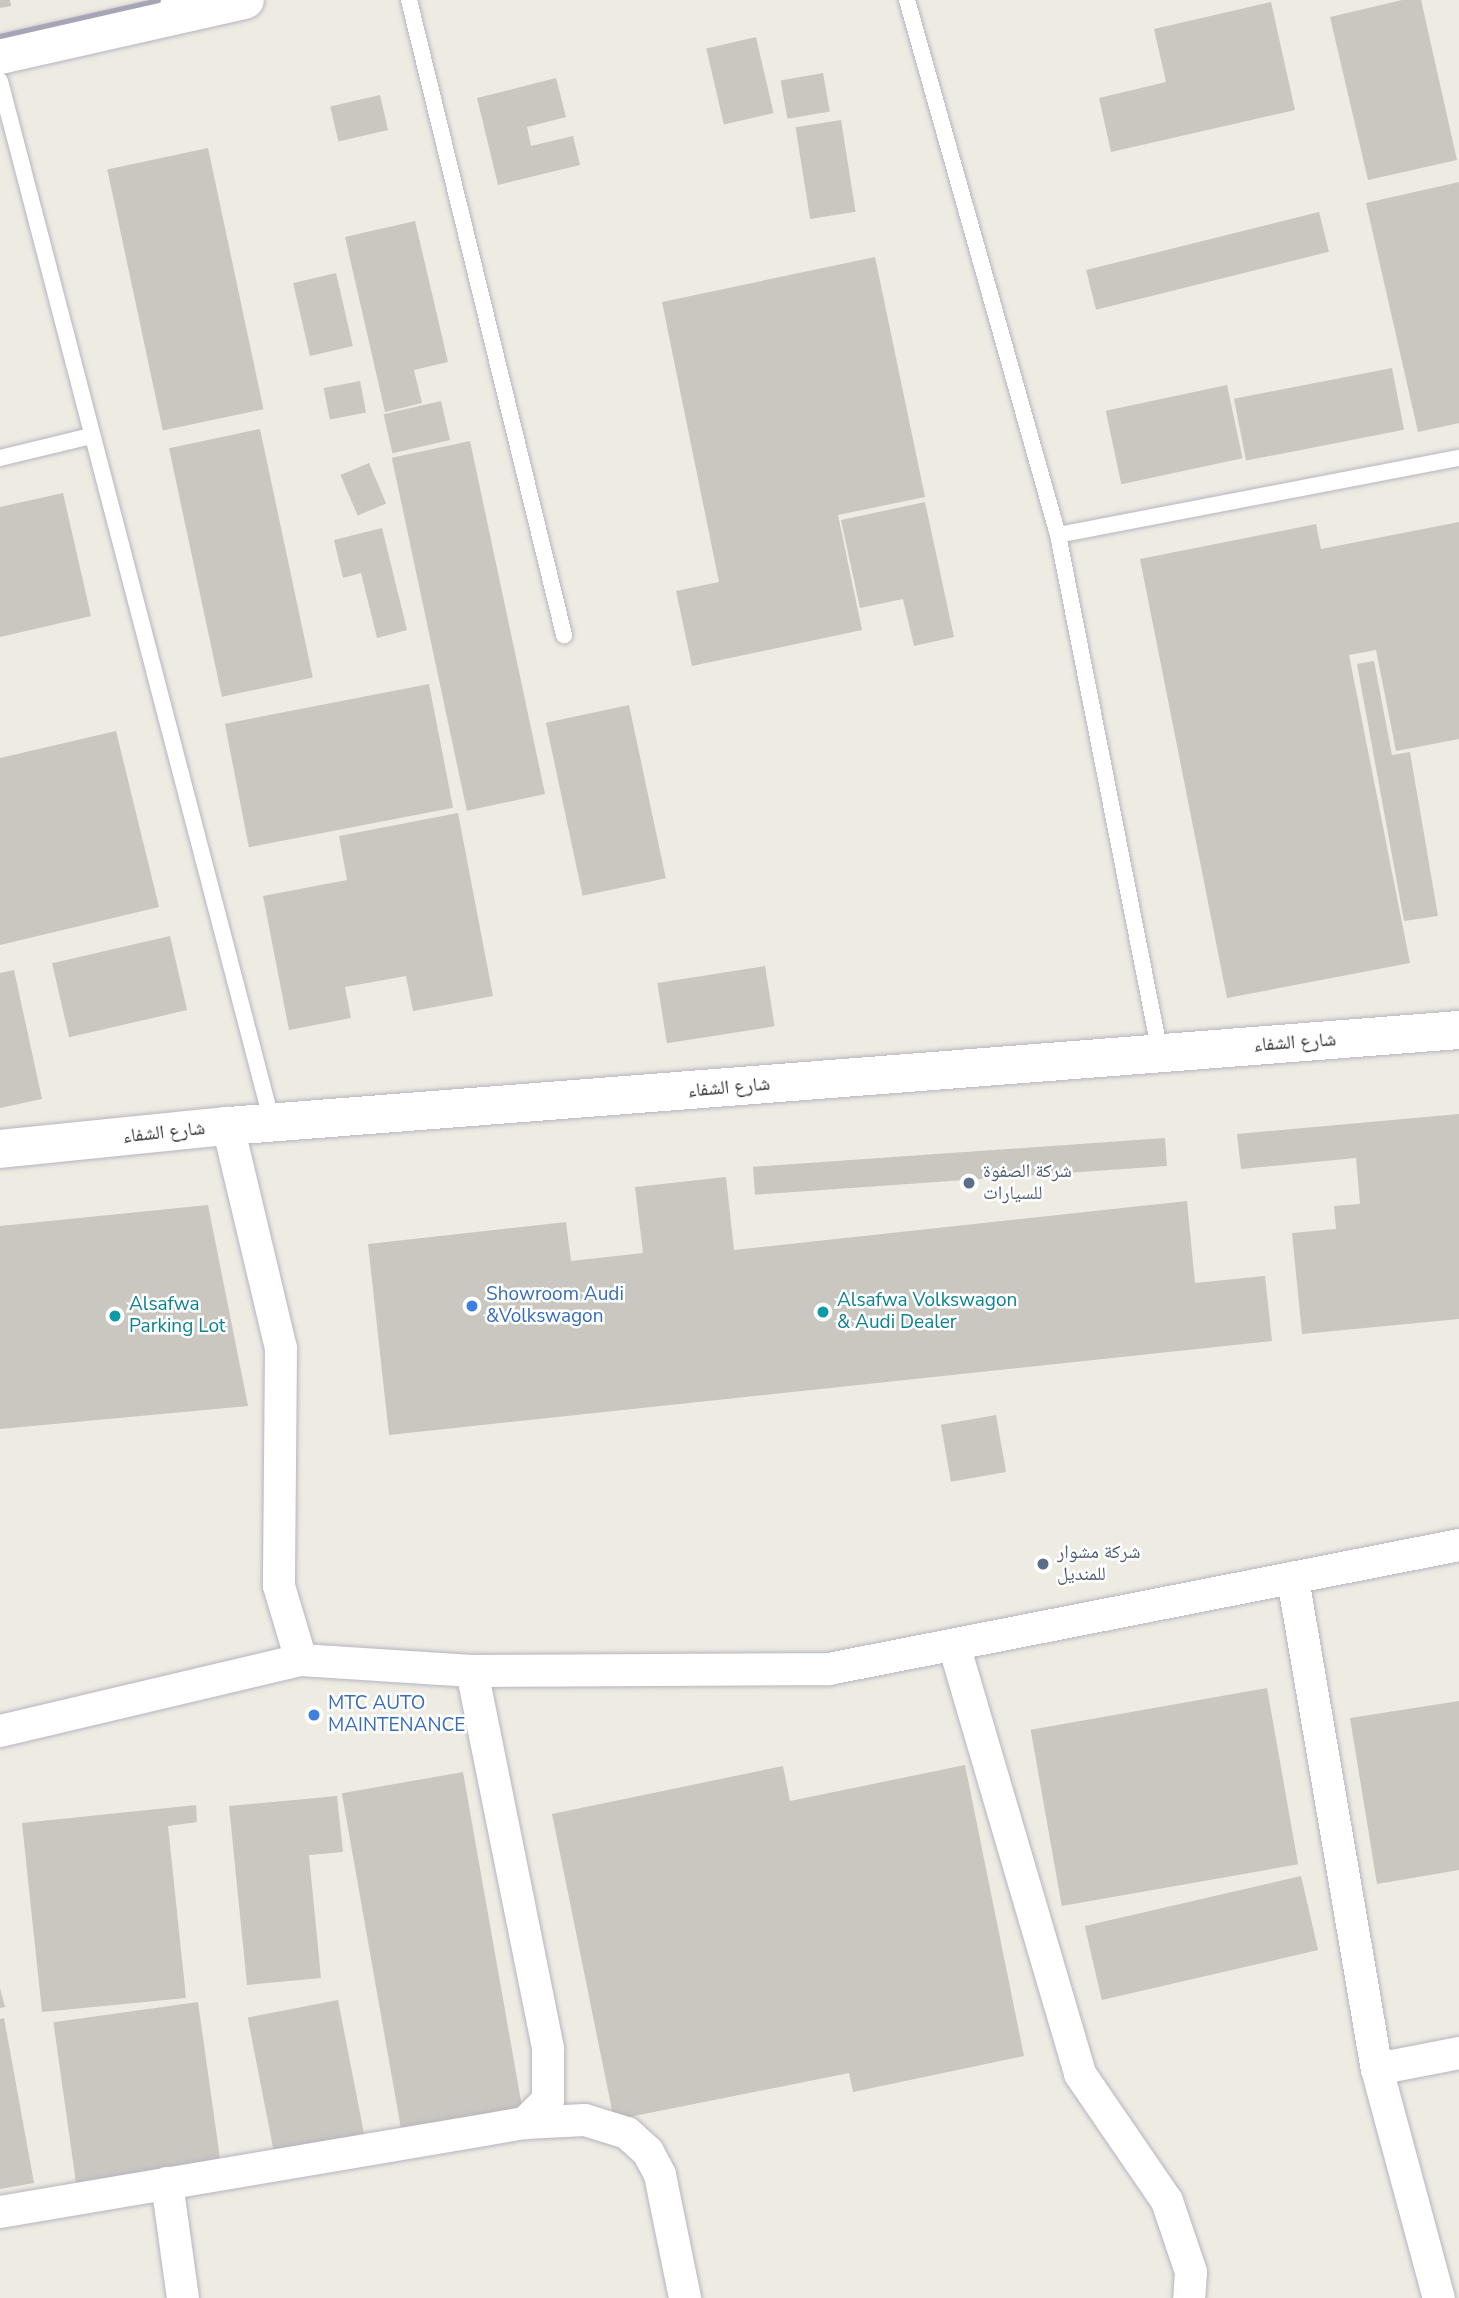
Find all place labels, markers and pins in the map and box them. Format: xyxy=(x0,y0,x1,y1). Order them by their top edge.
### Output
place label: شركة الصفوة للسيارات xyxy=(983,1161,1072,1205)
marker: شركة الصفوة للسيارات xyxy=(961,1175,977,1191)
place label: Showroom Audi &Volkswagon xyxy=(486,1284,624,1328)
place label: Alsafwa Volkswagon & Audi Dealer xyxy=(837,1290,1017,1334)
place label: Alsafwa Parking Lot xyxy=(129,1294,225,1338)
marker: Showroom Audi &Volkswagon xyxy=(464,1298,480,1314)
marker: Alsafwa Volkswagon & Audi Dealer xyxy=(815,1304,831,1320)
marker: Alsafwa Parking Lot xyxy=(107,1308,123,1324)
place label: شركة مشوار للمنديل xyxy=(1057,1542,1141,1586)
marker: شركة مشوار للمنديل xyxy=(1035,1556,1051,1572)
place label: MTC AUTO MAINTENANCE xyxy=(328,1693,465,1737)
marker: MTC AUTO MAINTENANCE xyxy=(306,1707,322,1723)

